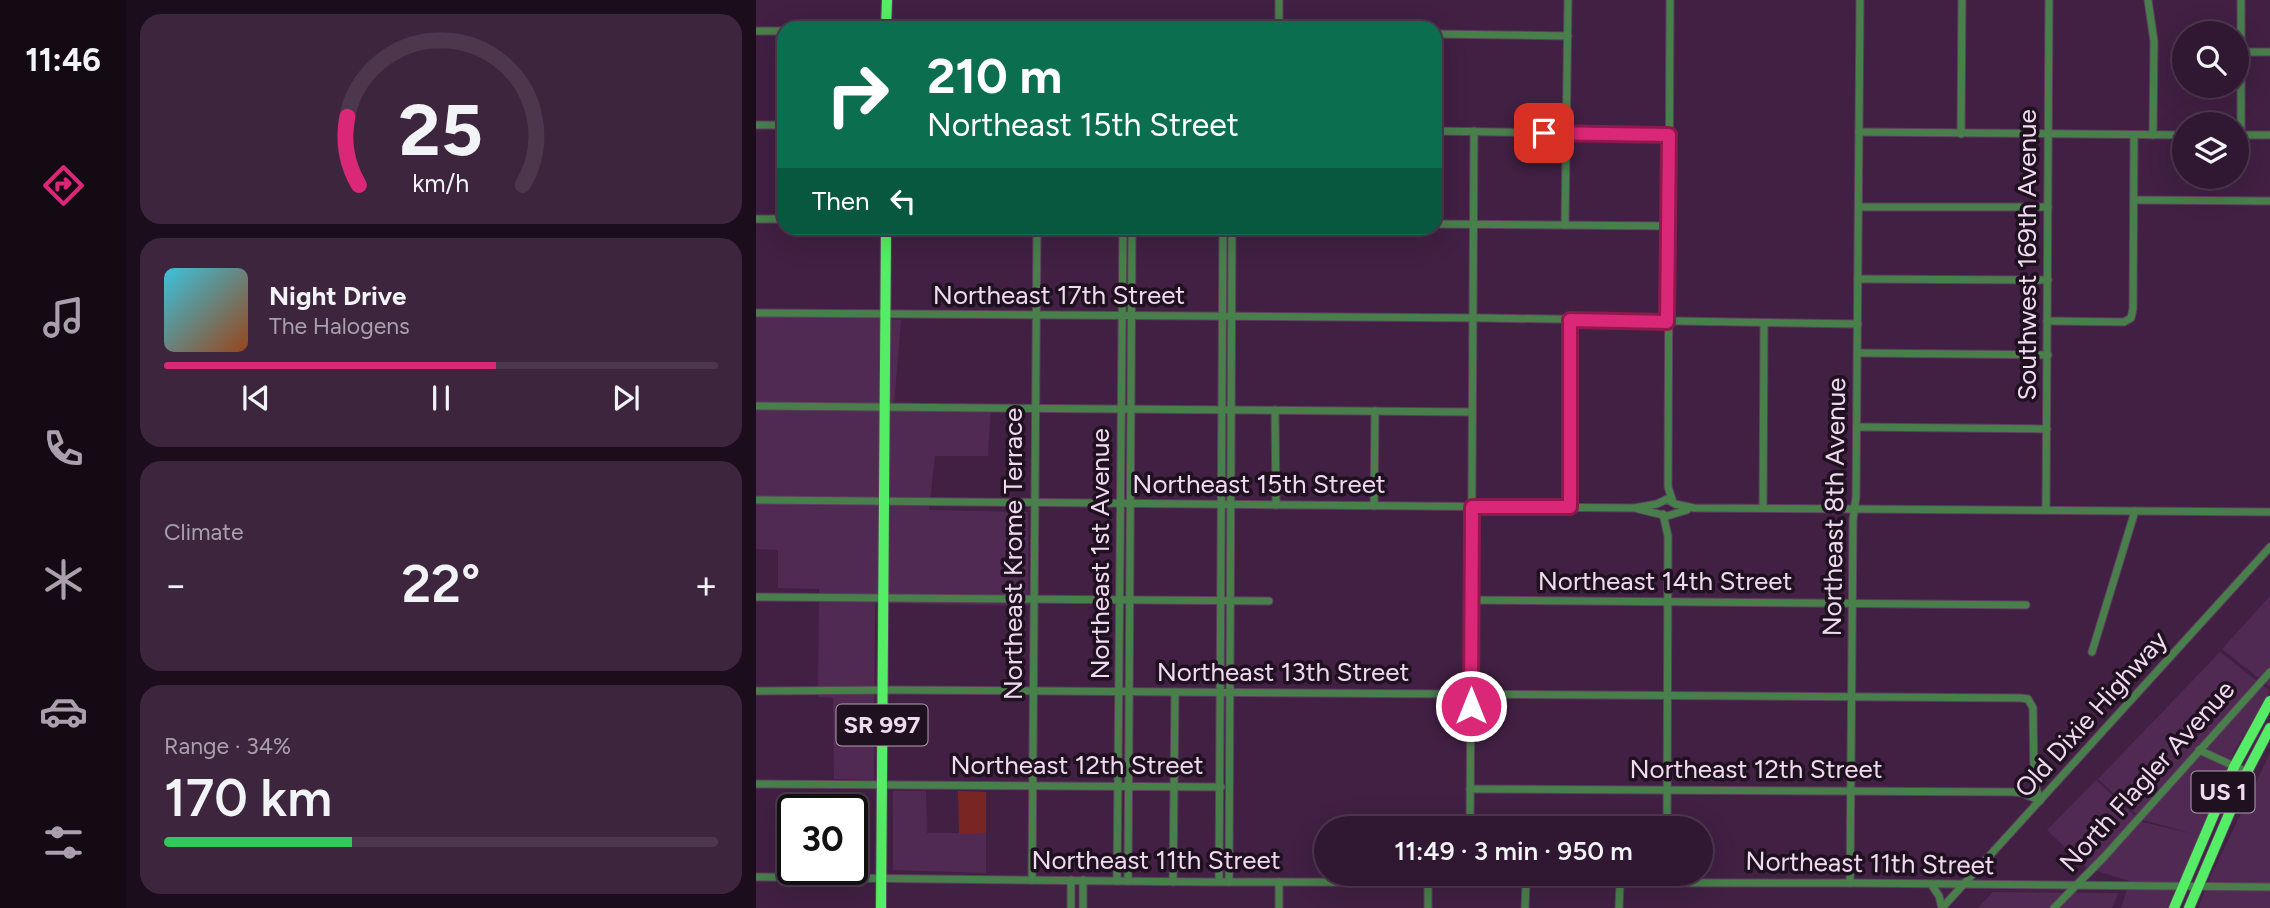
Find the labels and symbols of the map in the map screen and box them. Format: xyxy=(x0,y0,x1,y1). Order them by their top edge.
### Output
pin xyxy=(1514,103,1574,163)
street label: Southwest 169th Avenue xyxy=(2011,109,2043,401)
street label: Northeast 17th Street xyxy=(933,279,1185,311)
street label: Northeast 8th Avenue xyxy=(1816,377,1852,637)
street label: Northeast Krome Terrace xyxy=(997,408,1029,700)
street label: Northeast 1st Avenue xyxy=(1084,428,1116,680)
street label: Northeast 15th Street xyxy=(1132,468,1386,500)
street label: Northeast 14th Street xyxy=(1538,565,1792,597)
street label: Old Dixie Highway xyxy=(2008,624,2174,804)
street label: Northeast 13th Street xyxy=(1157,656,1409,688)
position arrow xyxy=(1434,669,1508,743)
street label: North Flagler Avenue xyxy=(2053,674,2241,878)
road number: SR 997 xyxy=(836,704,928,746)
street label: Northeast 12th Street xyxy=(951,749,1204,781)
street label: Northeast 12th Street xyxy=(1630,753,1883,785)
road number: US 1 xyxy=(2192,772,2254,812)
speed limit sign: 30 xyxy=(777,794,868,885)
street label: Northeast 11th Street xyxy=(1031,844,1281,876)
street label: Northeast 11th Street xyxy=(1745,845,1995,881)

